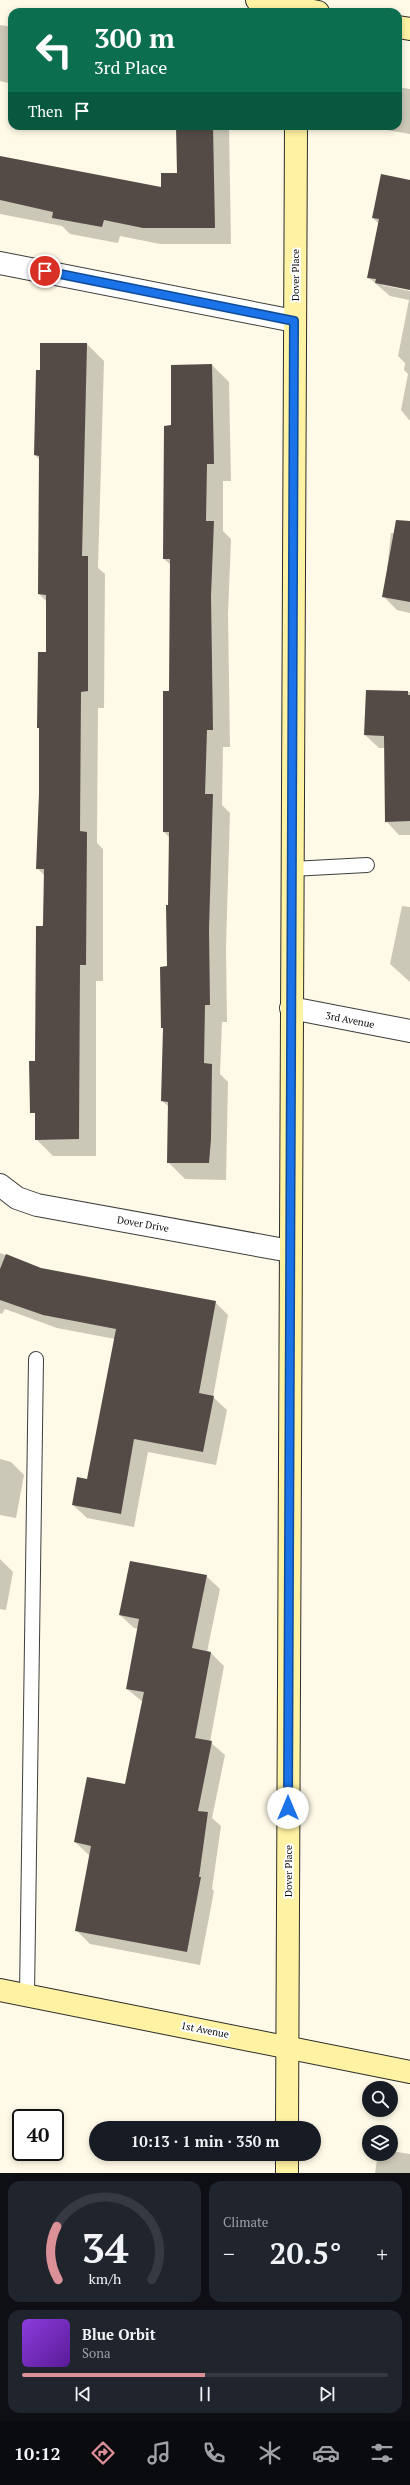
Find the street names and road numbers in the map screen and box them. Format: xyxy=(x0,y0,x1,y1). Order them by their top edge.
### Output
street label: Dover Place xyxy=(289,249,302,301)
street label: 3rd Avenue xyxy=(324,1009,376,1031)
street label: Dover Drive xyxy=(116,1213,170,1235)
street label: Dover Place xyxy=(282,1845,295,1897)
street label: 1st Avenue xyxy=(180,2019,230,2041)

